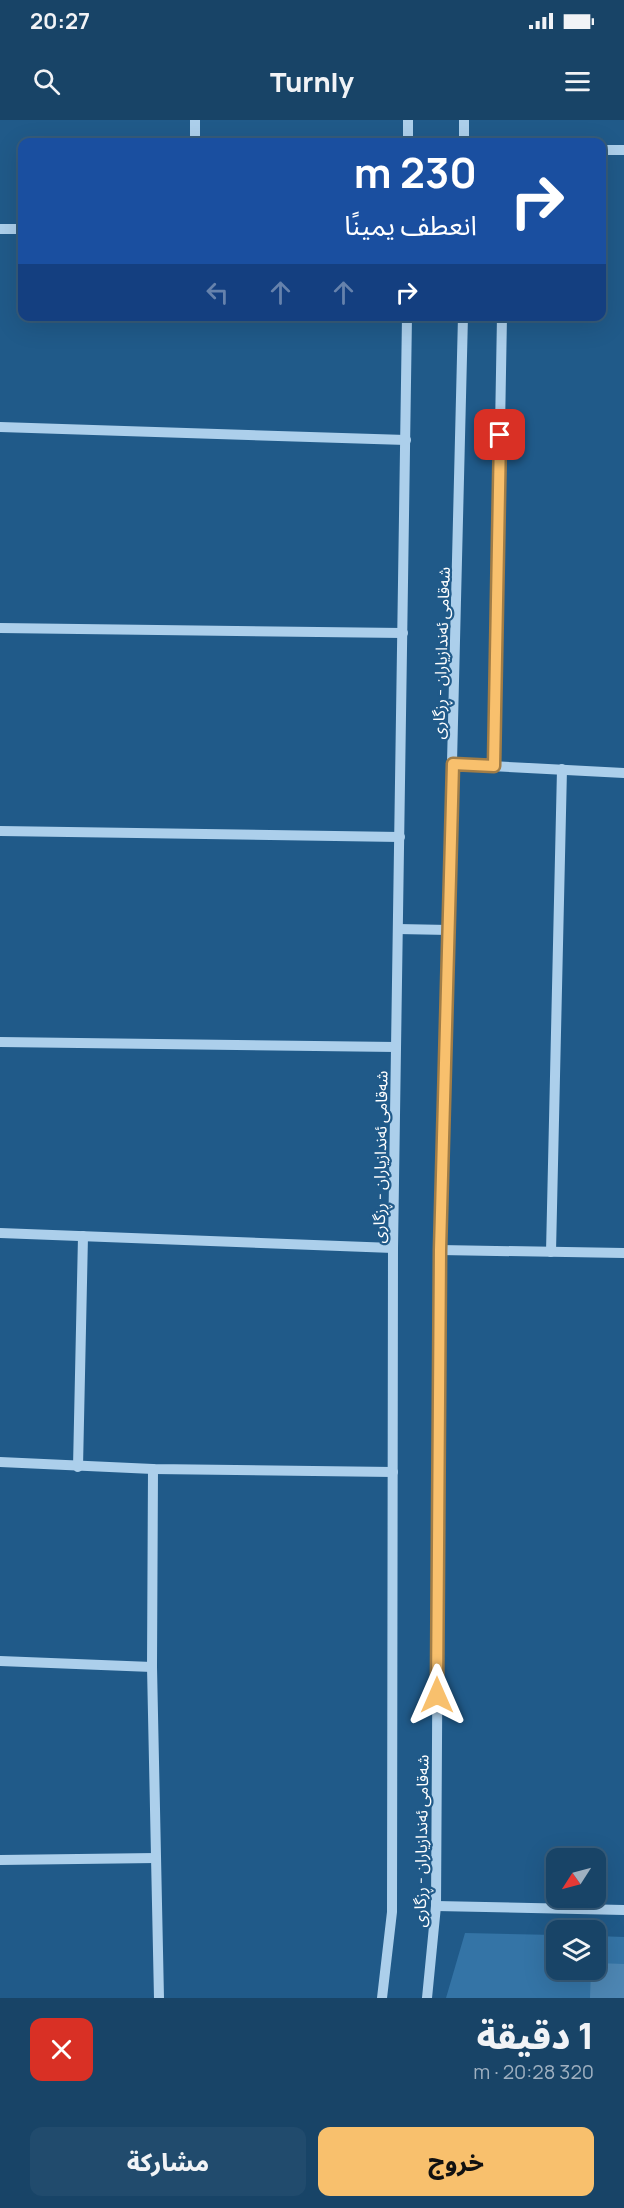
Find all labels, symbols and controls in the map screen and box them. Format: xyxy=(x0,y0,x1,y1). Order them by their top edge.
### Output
text: 20:27 xyxy=(30,6,90,36)
text: Turnly xyxy=(270,63,354,100)
icon: search xyxy=(30,65,63,98)
icon: menu xyxy=(561,65,594,98)
text: 230 m xyxy=(354,143,477,201)
icon: right xyxy=(498,162,576,240)
text: انعطف يمينًا xyxy=(344,206,477,243)
icon: left xyxy=(201,276,234,309)
icon: ahead xyxy=(264,276,297,309)
icon: ahead xyxy=(327,276,360,309)
icon: right xyxy=(390,276,423,309)
pin xyxy=(474,409,525,460)
icon: arrive xyxy=(483,418,516,451)
street label: شەقامی ئەندازیاران - ڕزگاری xyxy=(427,566,458,740)
street label: شەقامی ئەندازیاران - ڕزگاری xyxy=(367,1070,396,1244)
position arrow xyxy=(405,1663,469,1727)
street label: شەقامی ئەندازیاران - ڕزگاری xyxy=(408,1754,437,1928)
north arrow xyxy=(546,1848,606,1908)
map controls xyxy=(546,1848,606,1980)
button: layers xyxy=(546,1920,606,1980)
text: 1 دقيقة xyxy=(476,2011,594,2060)
button: close xyxy=(30,2018,93,2081)
text: 320 m · 20:28 xyxy=(473,2058,594,2085)
button: مشاركة xyxy=(30,2127,306,2196)
button: خروج xyxy=(318,2127,594,2196)

